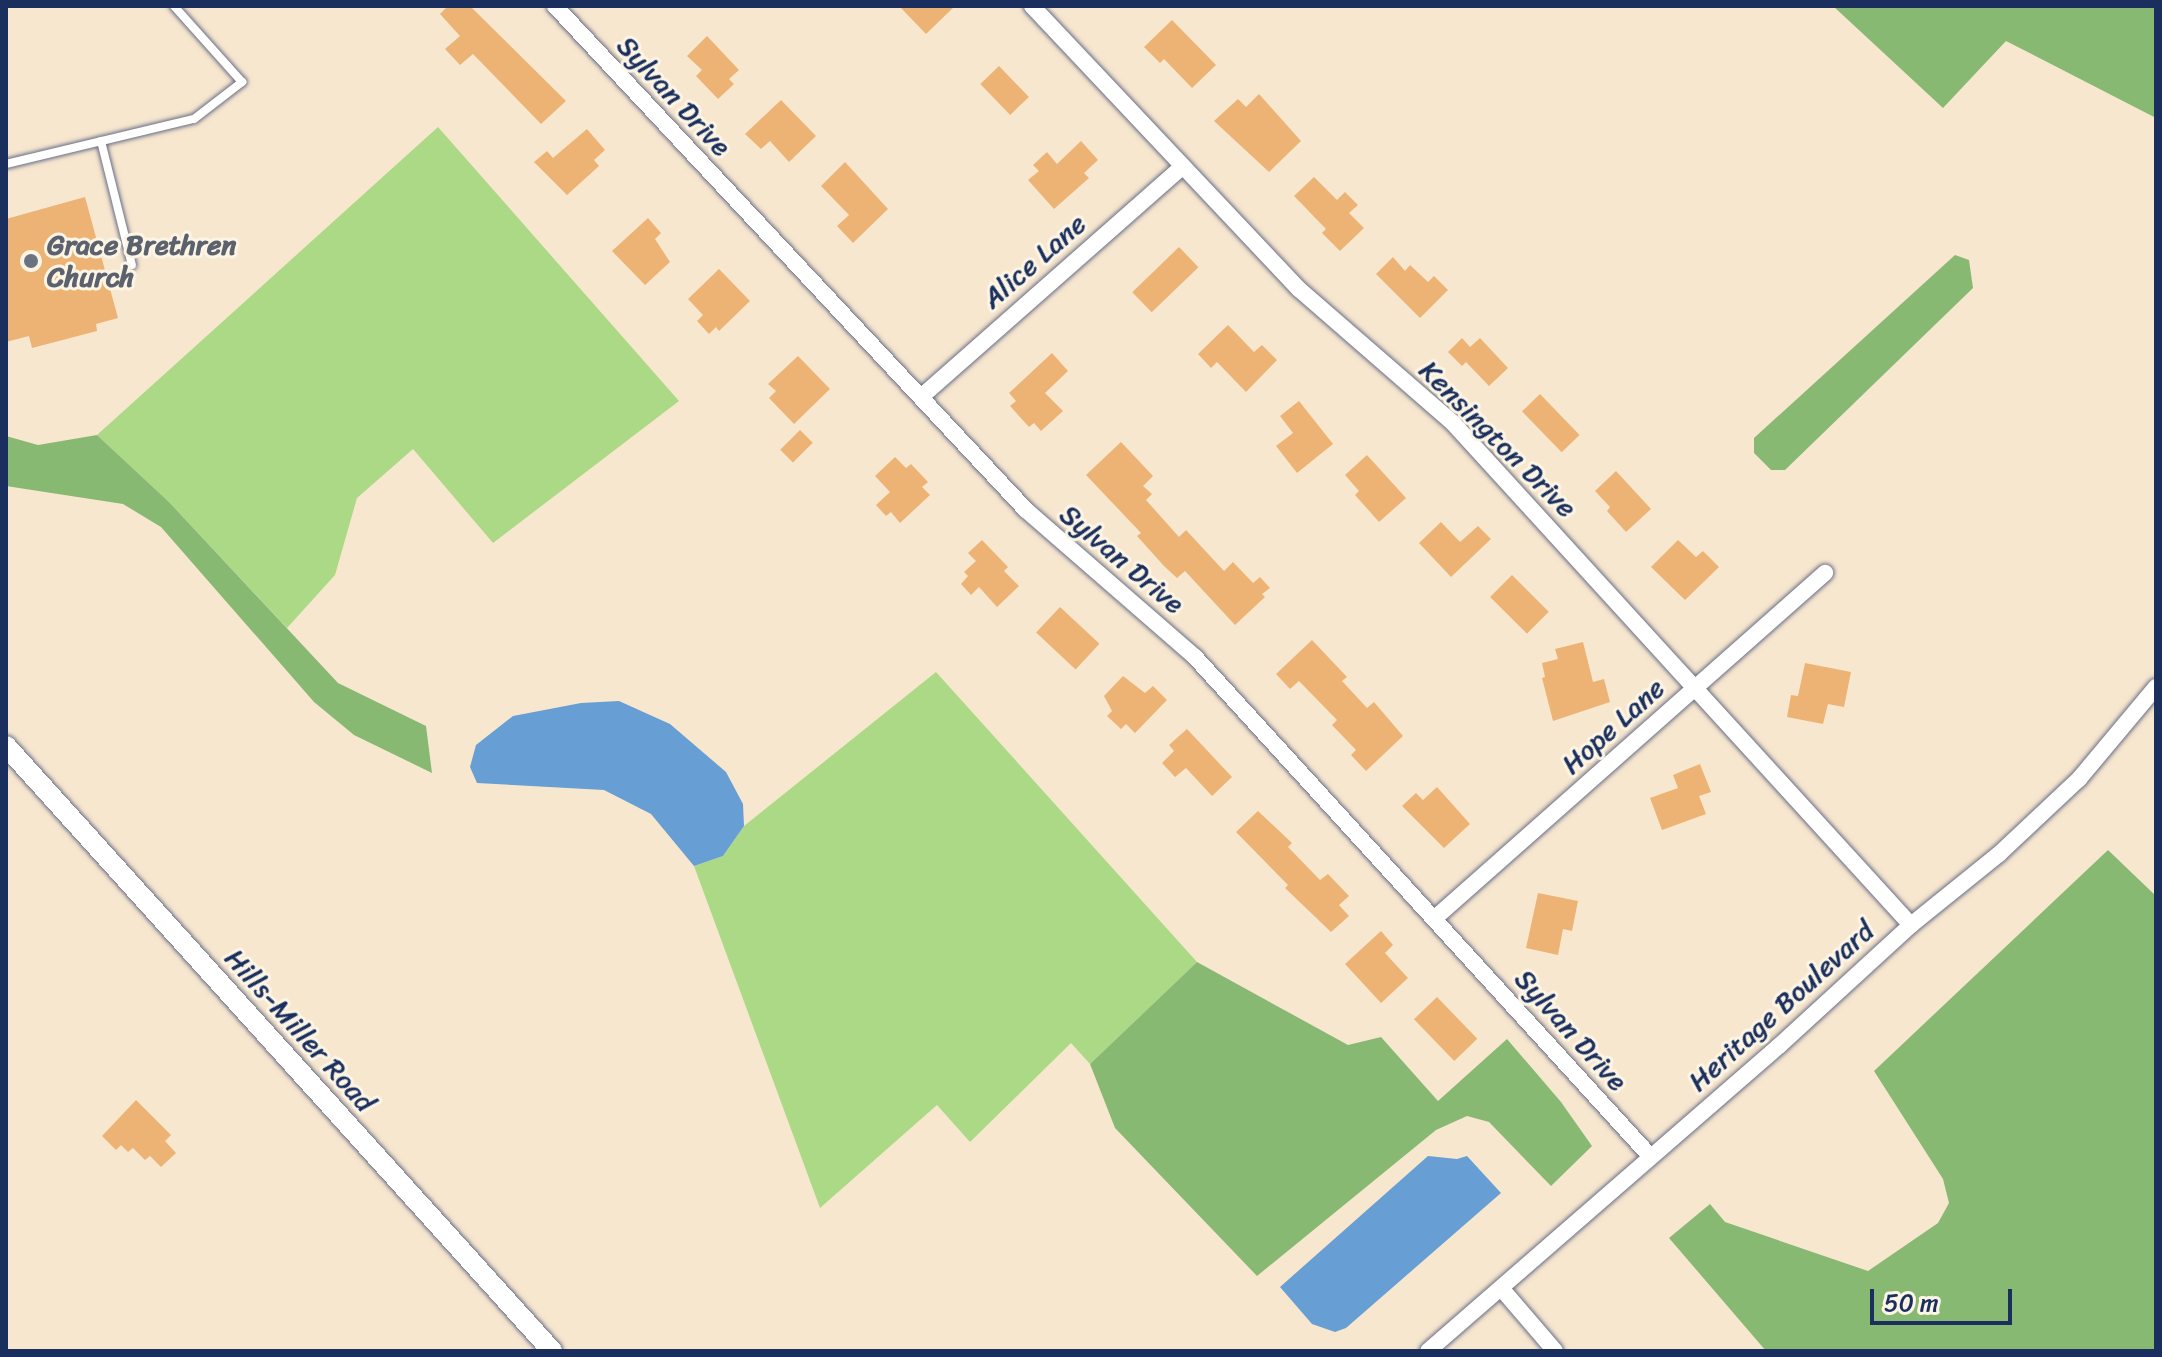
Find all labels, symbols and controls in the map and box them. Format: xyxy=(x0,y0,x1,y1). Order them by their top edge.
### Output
street label: Sylvan Drive xyxy=(610,29,738,163)
street label: Alice Lane xyxy=(975,207,1093,315)
place label: Grace Brethren Church xyxy=(47,228,237,294)
marker: Grace Brethren Church xyxy=(22,252,40,270)
street label: Kensington Drive xyxy=(1412,353,1584,525)
street label: Sylvan Drive xyxy=(1053,497,1191,621)
street label: Hope Lane xyxy=(1555,671,1671,781)
street label: Heritage Boulevard xyxy=(1682,914,1880,1098)
street label: Hills-Miller Road xyxy=(218,942,382,1118)
street label: Sylvan Drive xyxy=(1507,962,1635,1098)
scale bar xyxy=(1874,1273,2016,1323)
text: 50 m xyxy=(1884,1282,1939,1324)

